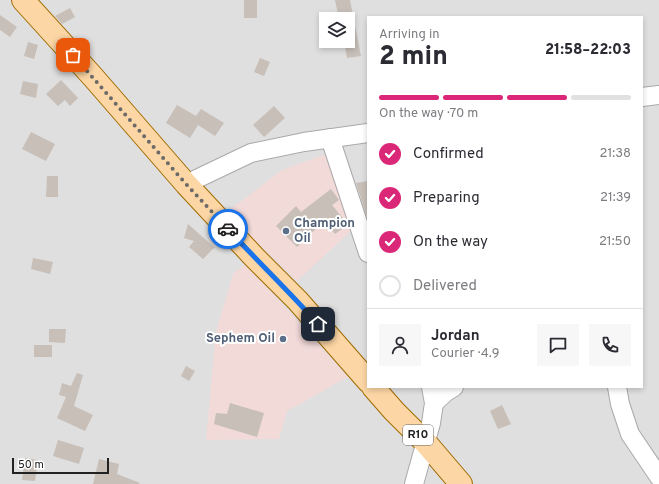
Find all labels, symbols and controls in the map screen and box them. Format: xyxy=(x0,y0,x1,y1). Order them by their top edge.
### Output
map controls xyxy=(319,12,355,48)
button: layers xyxy=(319,12,355,48)
text: Arriving in xyxy=(379,27,440,43)
pin xyxy=(56,38,90,72)
text: 2 min xyxy=(379,41,448,74)
text: 21:58–22:03 xyxy=(545,41,631,60)
icon: bag xyxy=(62,44,84,66)
text: On the way · 70 m xyxy=(379,106,478,122)
icon: check xyxy=(379,143,401,165)
text: Confirmed xyxy=(413,145,484,164)
text: 21:38 xyxy=(600,146,631,162)
icon: check xyxy=(379,187,401,209)
text: Preparing xyxy=(413,189,480,208)
text: 21:39 xyxy=(600,190,631,206)
courier xyxy=(208,209,248,249)
place label: Champion Oil xyxy=(294,216,355,247)
icon: car xyxy=(217,218,239,240)
marker: Champion Oil xyxy=(281,226,291,236)
icon: check xyxy=(379,231,401,253)
text: On the way xyxy=(413,233,488,252)
text: 21:50 xyxy=(599,234,631,250)
text: Delivered xyxy=(413,277,477,296)
pin xyxy=(301,307,335,341)
icon: home xyxy=(307,313,329,335)
button: person xyxy=(379,324,421,366)
button: chat xyxy=(537,324,579,366)
button: phone xyxy=(589,324,631,366)
text: Jordan xyxy=(431,327,480,346)
place label: Sephem Oil xyxy=(206,331,275,347)
marker: Sephem Oil xyxy=(278,334,288,344)
text: Courier · 4.9 xyxy=(431,346,499,362)
road number: R10 xyxy=(403,425,433,445)
scale bar xyxy=(12,456,109,475)
text: 50 m xyxy=(18,458,44,472)

